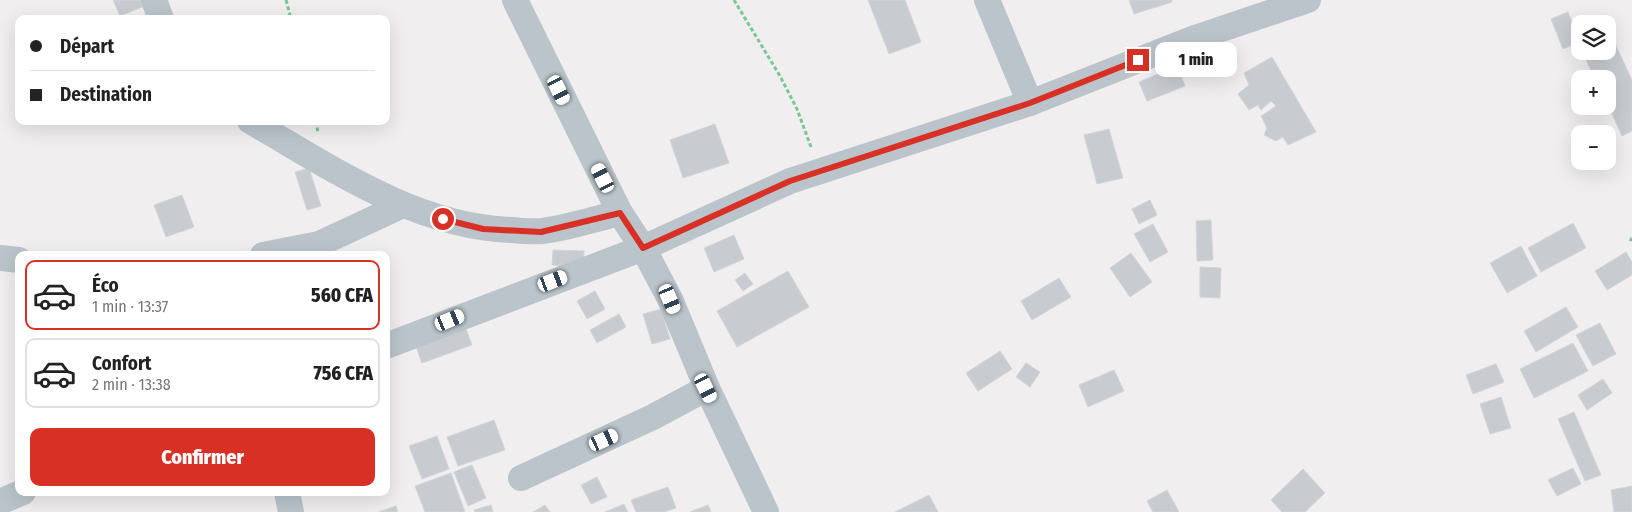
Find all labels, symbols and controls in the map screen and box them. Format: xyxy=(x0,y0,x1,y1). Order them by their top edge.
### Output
map controls xyxy=(1571,15,1616,170)
button: layers xyxy=(1571,15,1616,60)
text: Départ xyxy=(60,35,114,58)
callout: 1 min xyxy=(1156,42,1238,78)
route end xyxy=(1127,49,1149,71)
text: 1 min xyxy=(1179,50,1213,69)
button: + xyxy=(1571,70,1616,115)
car xyxy=(545,73,572,107)
text: Destination xyxy=(60,83,152,106)
button: − xyxy=(1571,125,1616,170)
car xyxy=(589,161,616,195)
route start xyxy=(432,208,454,230)
car xyxy=(536,269,569,293)
icon: car xyxy=(32,273,77,318)
text: Éco xyxy=(92,274,119,297)
car xyxy=(657,282,682,316)
text: 560 CFA xyxy=(311,284,373,307)
text: 1 min · 13:37 xyxy=(92,297,168,316)
car xyxy=(433,307,466,333)
icon: car xyxy=(32,351,77,396)
text: Confort xyxy=(92,352,152,375)
text: 756 CFA xyxy=(314,362,373,385)
car xyxy=(692,371,719,405)
text: 2 min · 13:38 xyxy=(92,375,171,394)
car xyxy=(587,427,620,453)
button: Confirmer xyxy=(30,428,375,486)

